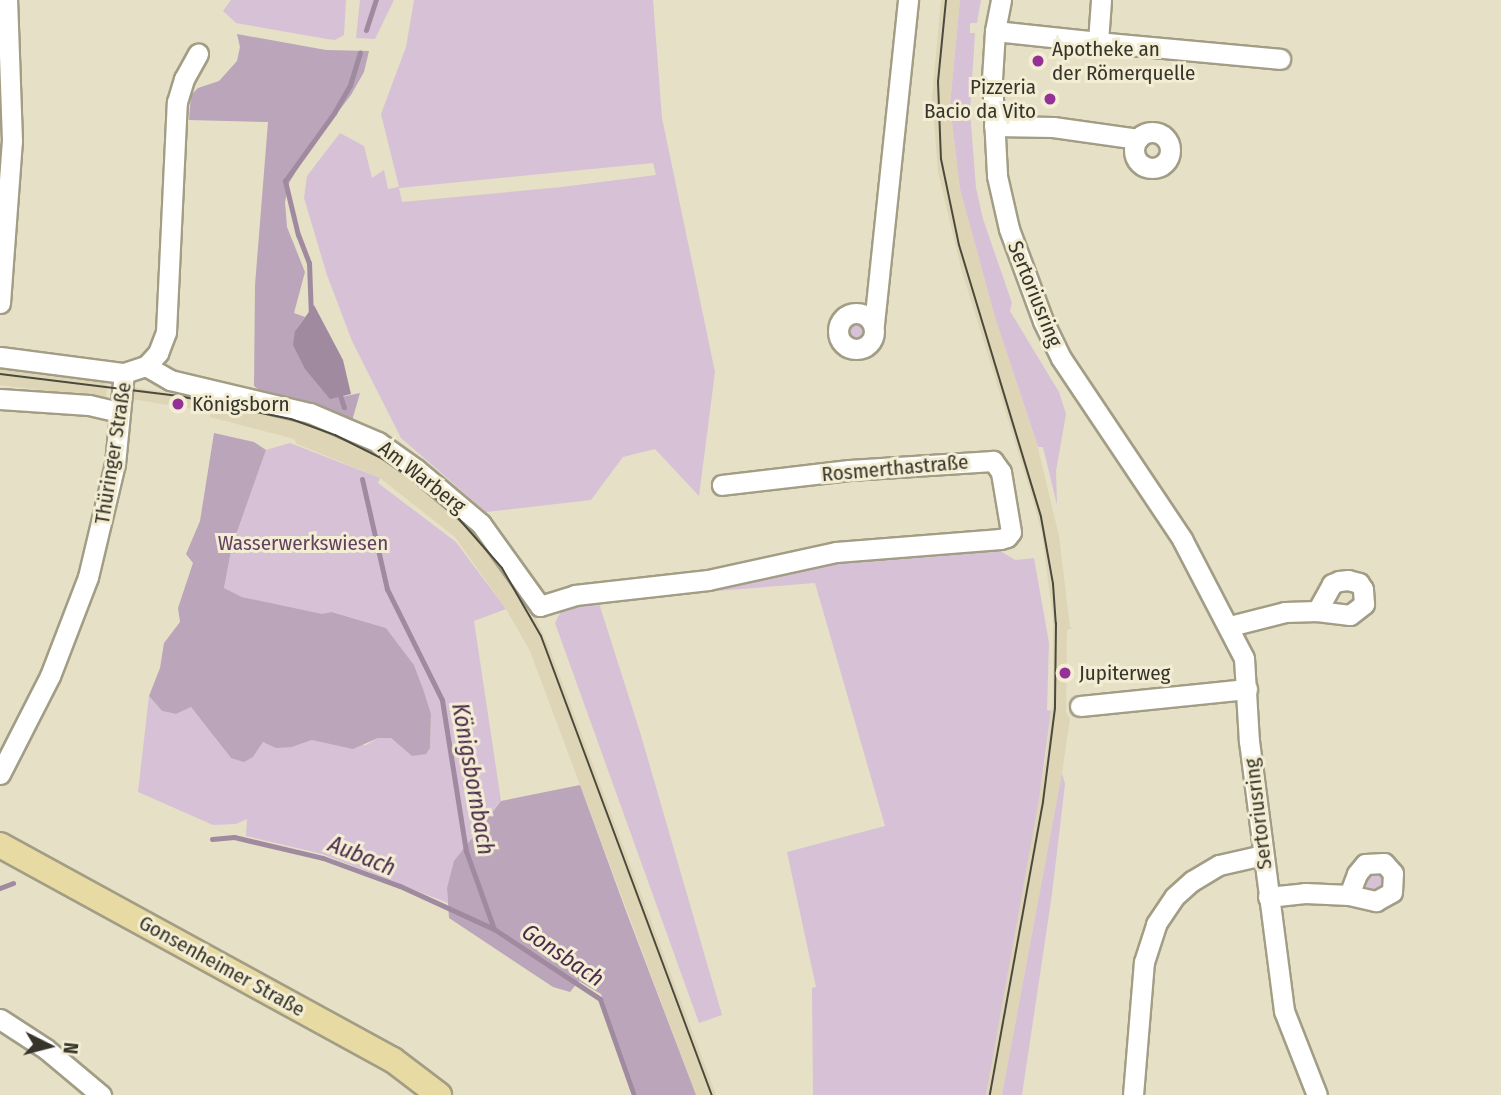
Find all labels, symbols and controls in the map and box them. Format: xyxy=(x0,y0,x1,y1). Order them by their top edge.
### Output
place label: Apotheke an der Römerquelle xyxy=(1052,36,1195,86)
marker: Apotheke an der Römerquelle xyxy=(1030,53,1046,69)
place label: Pizzeria Bacio da Vito xyxy=(924,74,1036,124)
marker: Pizzeria Bacio da Vito xyxy=(1042,91,1058,107)
street label: Sertoriusring xyxy=(1002,237,1068,351)
street label: Thüringer Straße xyxy=(89,380,137,526)
place label: Königsborn xyxy=(192,391,290,417)
marker: Königsborn xyxy=(170,396,186,412)
street label: Am Warberg xyxy=(374,435,470,519)
street label: Rosmerthastraße xyxy=(820,449,970,487)
park label: Wasserwerkswiesen xyxy=(218,530,388,556)
place label: Jupiterweg xyxy=(1079,660,1170,686)
marker: Jupiterweg xyxy=(1057,665,1073,681)
water label: Königsbornbach xyxy=(446,701,500,857)
street label: Sertoriusring xyxy=(1239,757,1277,871)
water label: Aubach xyxy=(324,830,400,882)
street label: Gonsenheimer Straße xyxy=(135,910,309,1022)
water label: Gonsbach xyxy=(517,918,609,992)
north arrow xyxy=(14,1011,84,1081)
text: N xyxy=(58,1041,82,1055)

